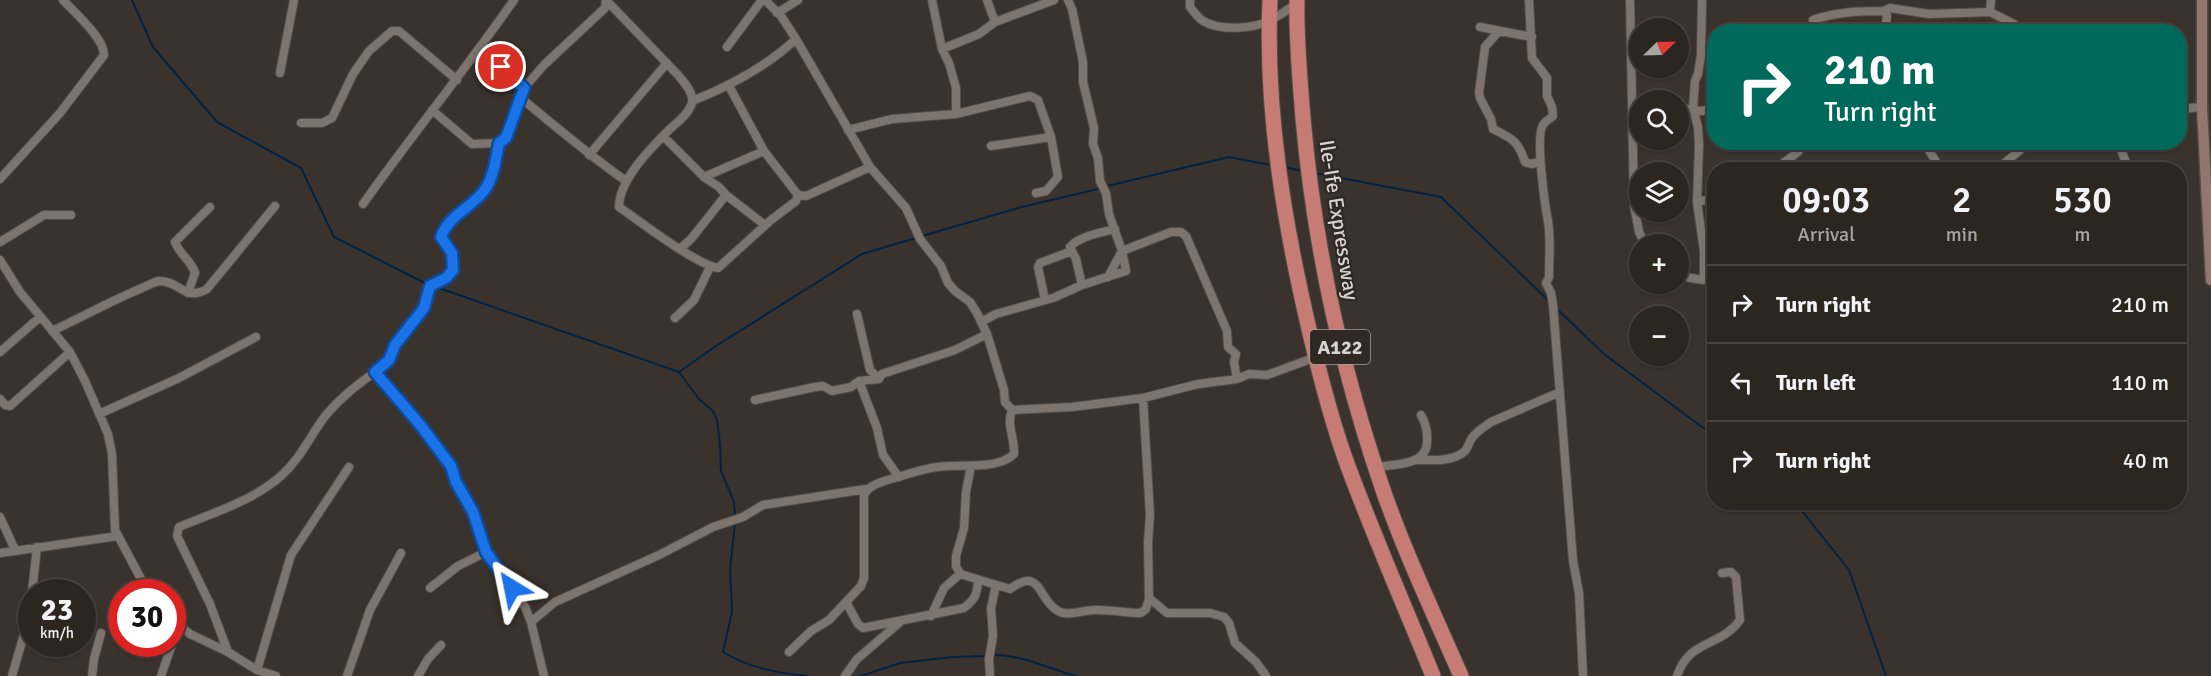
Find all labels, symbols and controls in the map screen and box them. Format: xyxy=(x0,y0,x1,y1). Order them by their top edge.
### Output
north arrow xyxy=(1629,18,1689,78)
map controls xyxy=(1629,18,1689,366)
pin xyxy=(475,41,526,92)
text: 210 m xyxy=(1824,45,1935,96)
icon: right xyxy=(1725,48,1803,126)
icon: arrive xyxy=(484,50,517,83)
button: search xyxy=(1629,90,1689,150)
text: Turn right xyxy=(1824,96,1937,129)
street label: Ile-Ife Expressway xyxy=(1313,138,1365,302)
button: layers xyxy=(1629,162,1689,222)
text: 09:03 xyxy=(1782,178,1870,223)
text: 2 xyxy=(1952,178,1972,223)
text: 530 xyxy=(2053,178,2112,223)
text: Arrival xyxy=(1798,222,1855,247)
text: min xyxy=(1946,222,1978,247)
text: m xyxy=(2074,222,2090,247)
button: + xyxy=(1629,234,1689,294)
icon: right xyxy=(1725,288,1758,321)
text: Turn right xyxy=(1776,291,1871,318)
text: 210 m xyxy=(2111,291,2169,318)
button: − xyxy=(1629,306,1689,366)
road number: A122 xyxy=(1310,330,1370,364)
icon: left xyxy=(1725,366,1758,399)
text: Turn left xyxy=(1776,369,1856,396)
text: 110 m xyxy=(2111,369,2169,396)
icon: right xyxy=(1725,444,1758,477)
text: Turn right xyxy=(1776,447,1871,474)
text: 40 m xyxy=(2123,447,2169,474)
position arrow xyxy=(480,556,544,620)
speed limit sign: 30 xyxy=(108,579,186,657)
text: 23 xyxy=(41,592,73,629)
text: km/h xyxy=(40,624,74,642)

